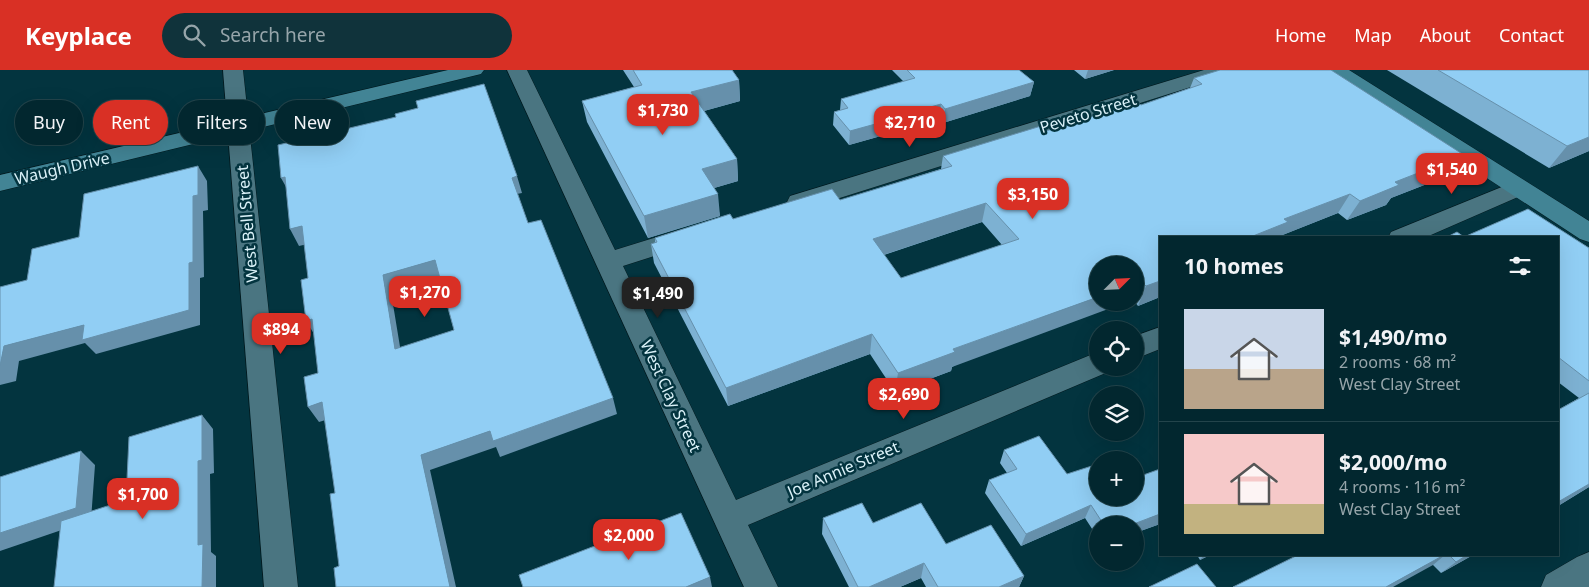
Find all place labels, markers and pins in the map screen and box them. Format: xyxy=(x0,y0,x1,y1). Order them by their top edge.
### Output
pin: $1,730 xyxy=(622,93,704,136)
pin: $2,710 xyxy=(869,106,951,148)
pin: $1,540 xyxy=(1411,152,1493,195)
pin: $3,150 xyxy=(992,178,1074,220)
pin: $1,270 xyxy=(384,276,466,318)
pin: $1,490 xyxy=(617,276,699,319)
pin: $894 xyxy=(251,312,311,355)
pin: $2,690 xyxy=(863,378,945,420)
pin: $1,700 xyxy=(102,478,184,520)
pin: $2,000 xyxy=(588,518,670,561)

